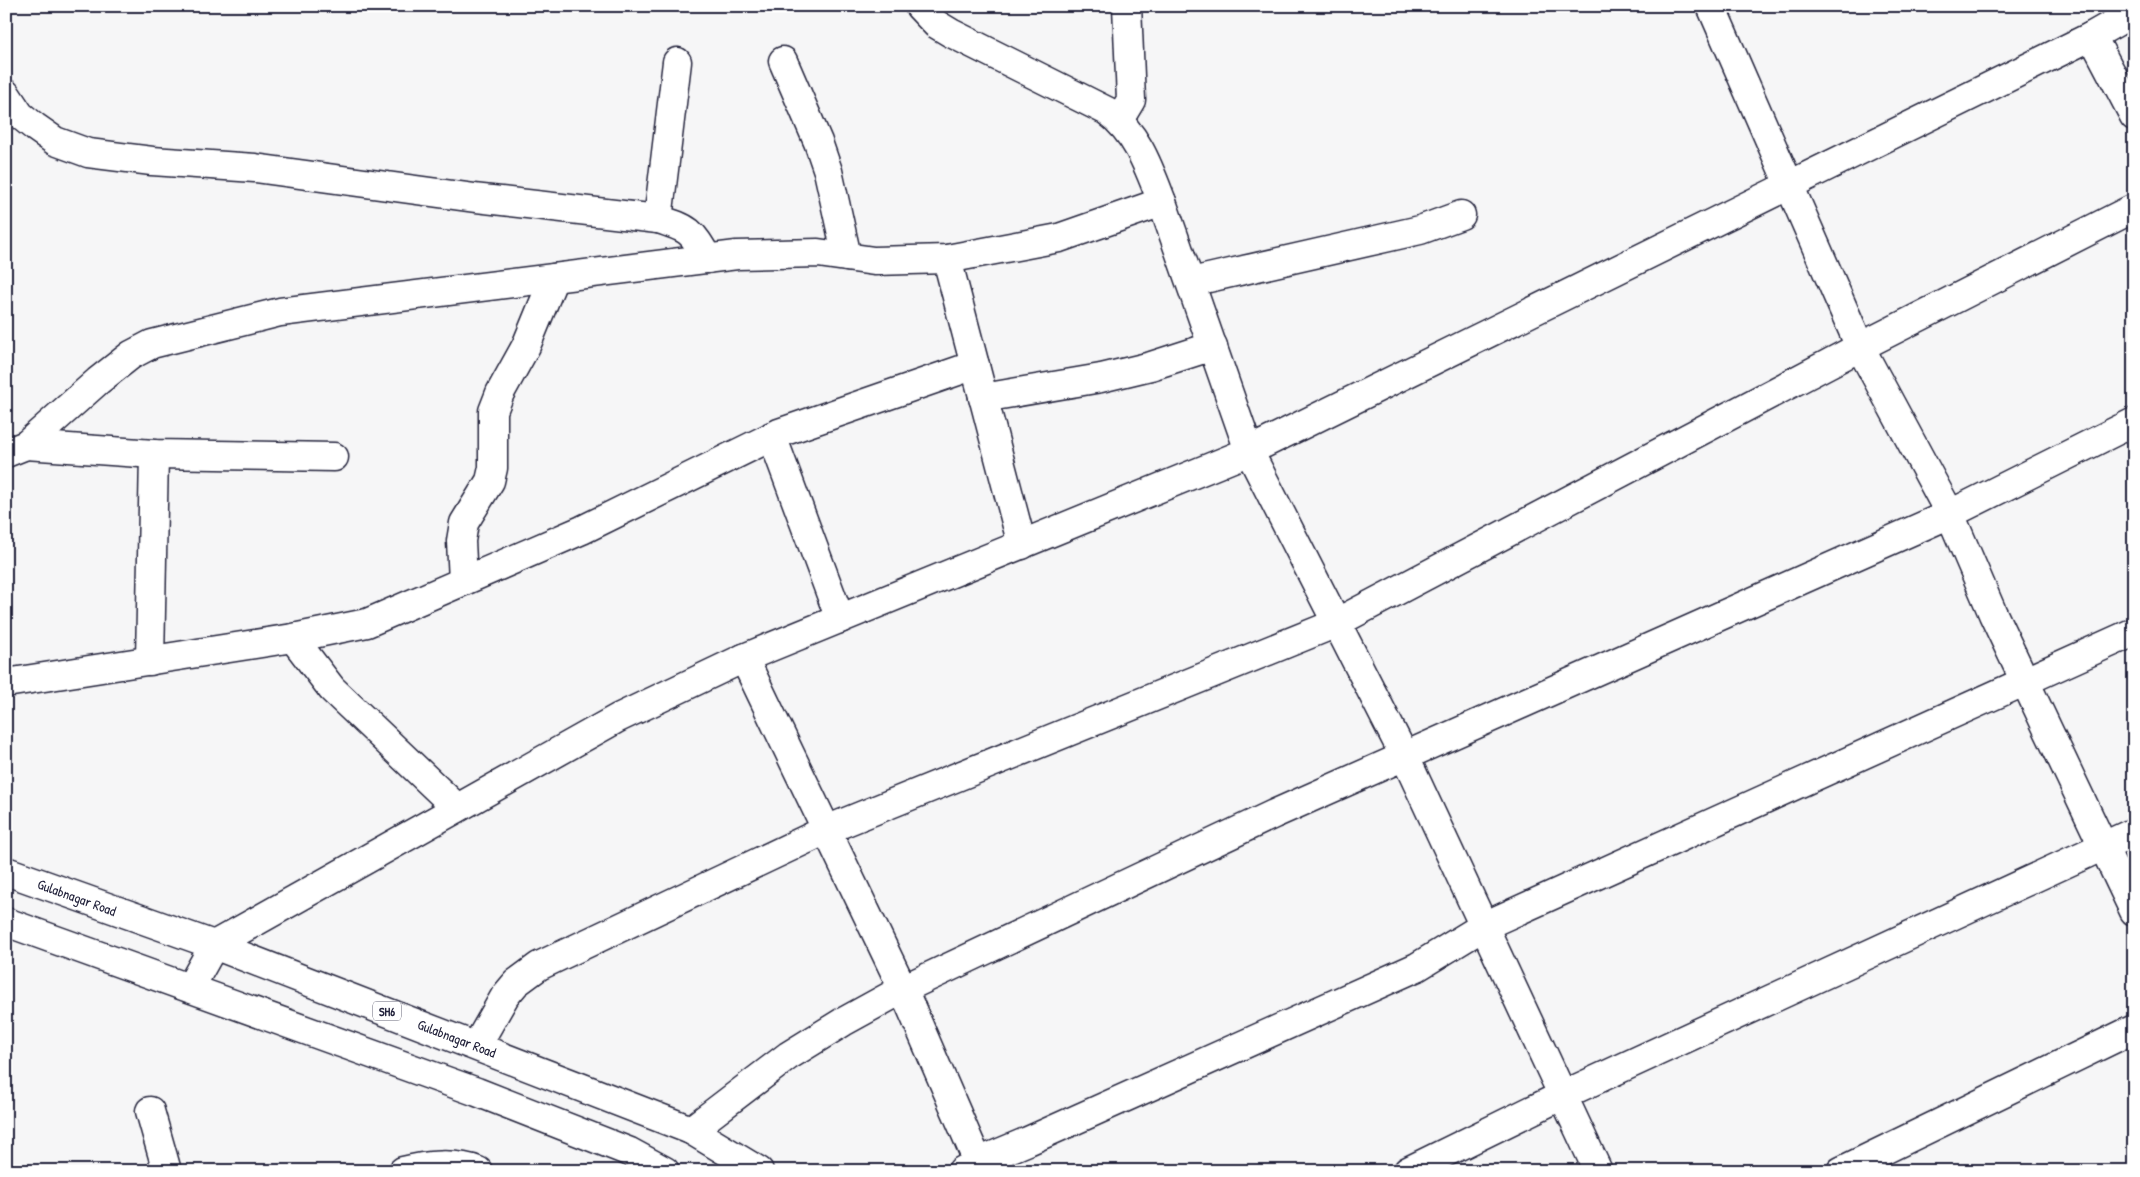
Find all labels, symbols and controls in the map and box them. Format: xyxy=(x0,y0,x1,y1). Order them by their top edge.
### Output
street label: Gulabnagar Road xyxy=(35,874,119,921)
road number: SH6 xyxy=(373,1001,401,1020)
street label: Gulabnagar Road xyxy=(415,1014,499,1063)

